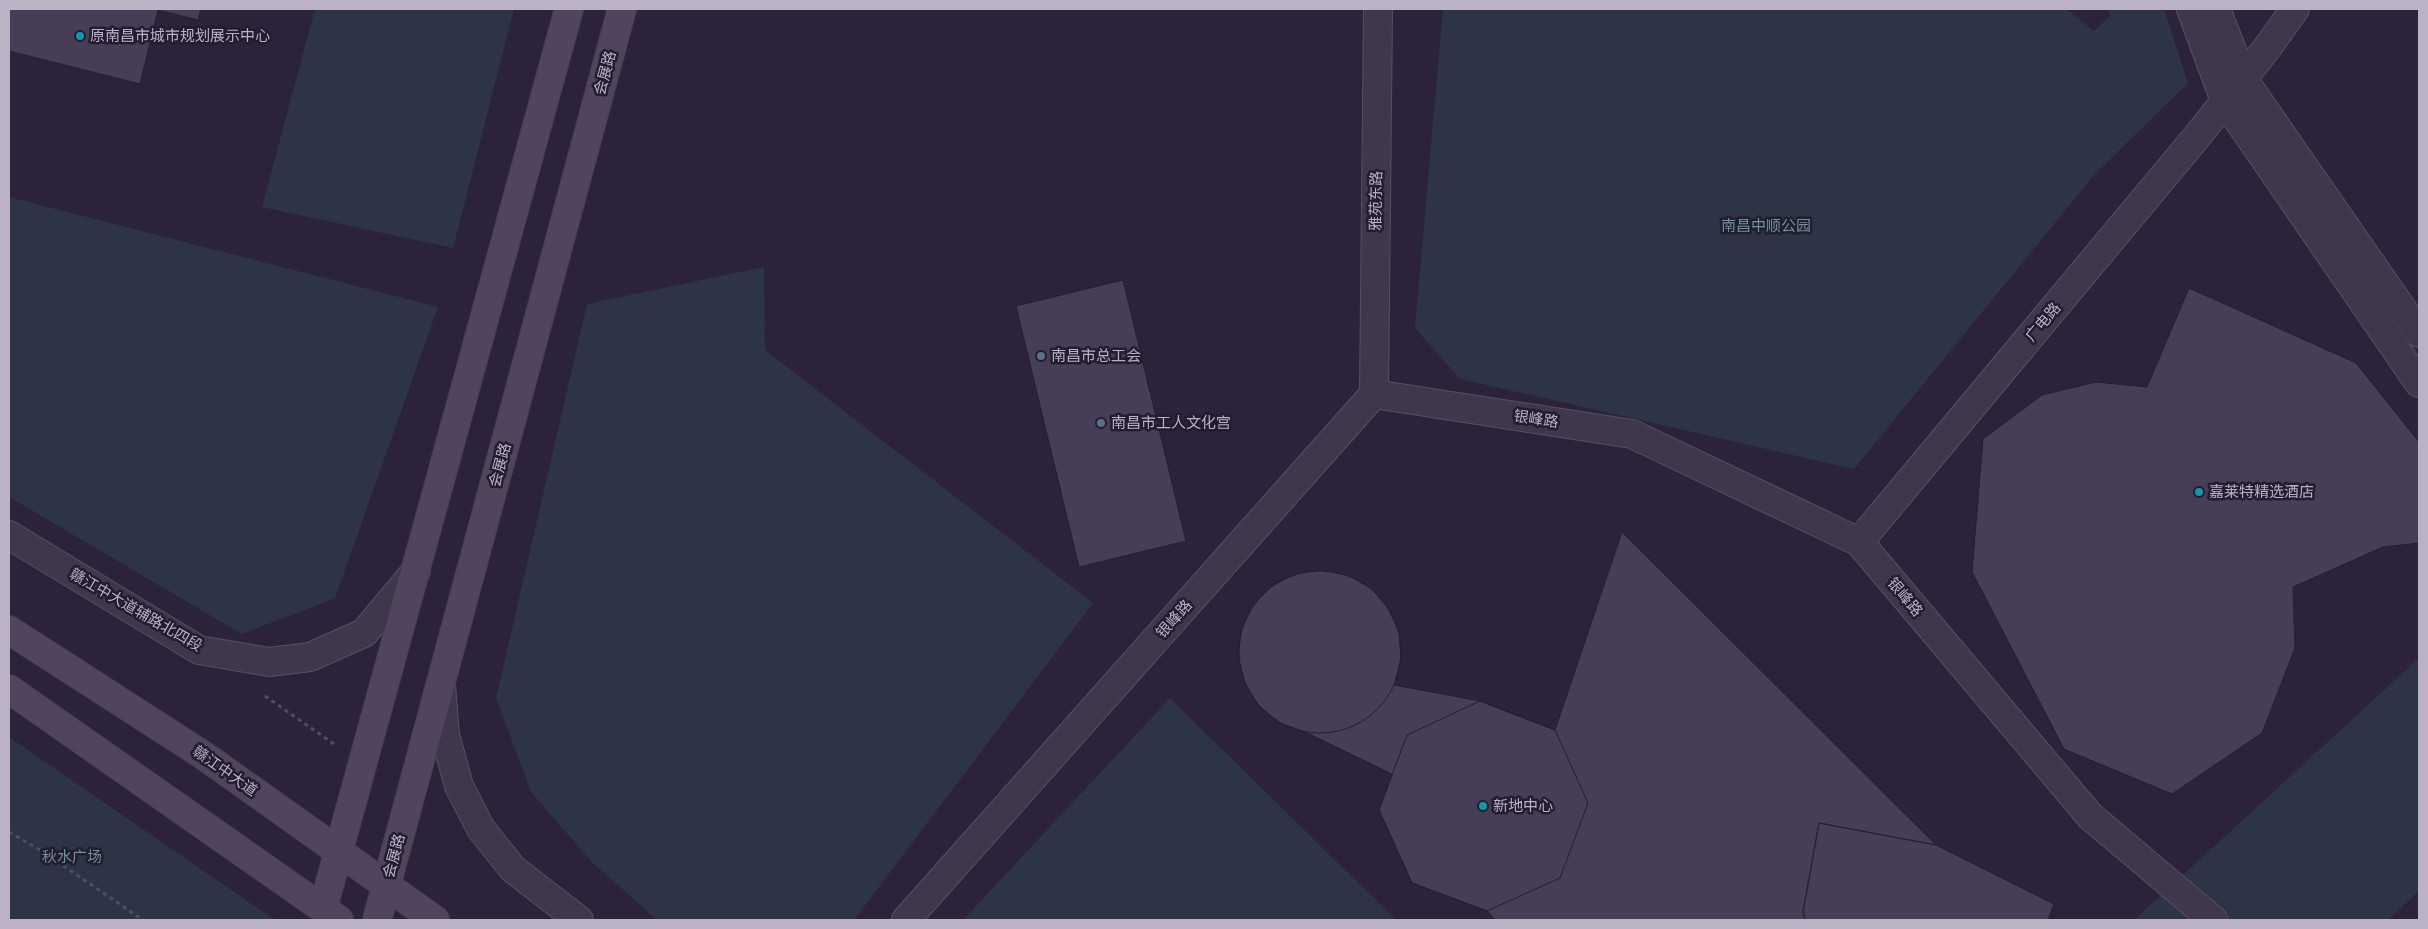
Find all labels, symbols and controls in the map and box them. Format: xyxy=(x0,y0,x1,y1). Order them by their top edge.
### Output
place label: 原南昌市城市规划展示中心 xyxy=(90,25,270,47)
marker: 原南昌市城市规划展示中心 xyxy=(74,30,86,42)
street label: 会展路 xyxy=(589,48,621,98)
street label: 雅苑东路 xyxy=(1364,171,1388,231)
park label: 南昌中顺公园 xyxy=(1721,215,1811,237)
street label: 广电路 xyxy=(2020,298,2066,346)
place label: 南昌市总工会 xyxy=(1051,345,1141,367)
marker: 南昌市总工会 xyxy=(1035,350,1047,362)
street label: 银峰路 xyxy=(1512,405,1560,433)
place label: 南昌市工人文化宫 xyxy=(1111,412,1231,434)
marker: 南昌市工人文化宫 xyxy=(1095,417,1107,429)
street label: 会展路 xyxy=(484,440,516,490)
place label: 嘉莱特精选酒店 xyxy=(2209,481,2314,503)
marker: 嘉莱特精选酒店 xyxy=(2193,486,2205,498)
street label: 赣江中大道辅路北四段 xyxy=(66,563,206,657)
street label: 银峰路 xyxy=(1882,573,1928,621)
street label: 银峰路 xyxy=(1151,595,1197,643)
street label: 赣江中大道 xyxy=(188,740,262,802)
place label: 新地中心 xyxy=(1493,795,1553,817)
marker: 新地中心 xyxy=(1477,800,1489,812)
street label: 会展路 xyxy=(378,831,410,881)
park label: 秋水广场 xyxy=(42,846,102,868)

